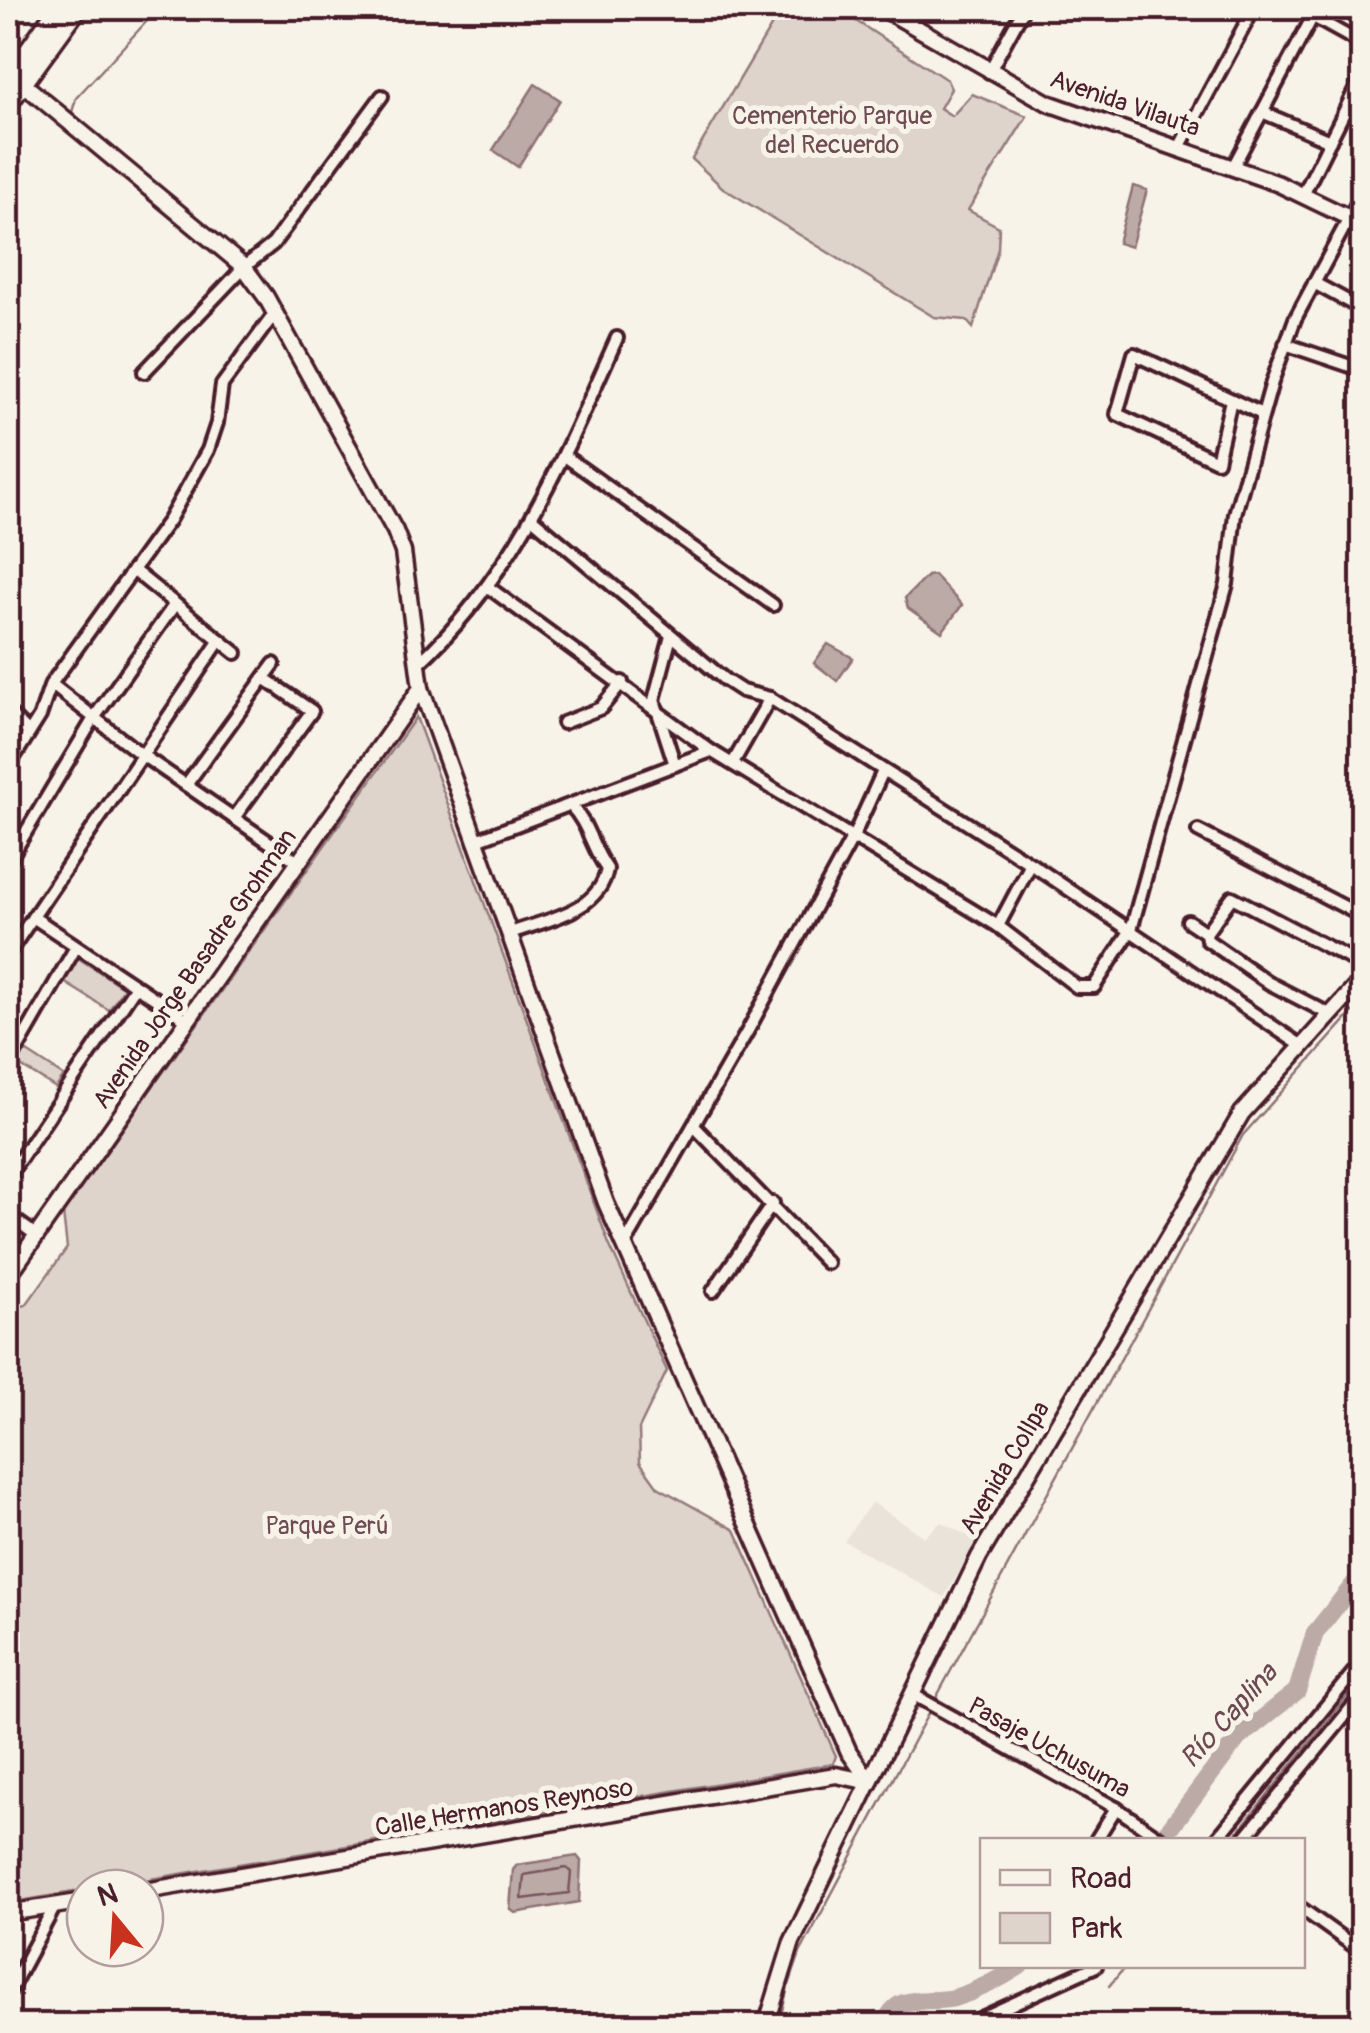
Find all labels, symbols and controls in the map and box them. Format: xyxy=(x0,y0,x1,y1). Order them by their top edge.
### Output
street label: Avenida Vilauta xyxy=(1046,64,1204,144)
park label: Cementerio Parque del Recuerdo xyxy=(732,101,933,161)
street label: Avenida Jorge Basadre Grohman xyxy=(86,823,304,1115)
street label: Avenida Collpa xyxy=(953,1396,1057,1540)
park label: Parque Perú xyxy=(265,1511,389,1542)
water label: Río Caplina xyxy=(1173,1655,1286,1776)
street label: Pasaje Uchusuma xyxy=(963,1691,1135,1805)
street label: Calle Hermanos Reynoso xyxy=(373,1772,635,1844)
legend xyxy=(980,1838,1305,1968)
text: Road xyxy=(1070,1860,1132,1897)
north arrow xyxy=(65,1868,165,1968)
text: N xyxy=(93,1876,122,1915)
text: Park xyxy=(1070,1910,1123,1947)

